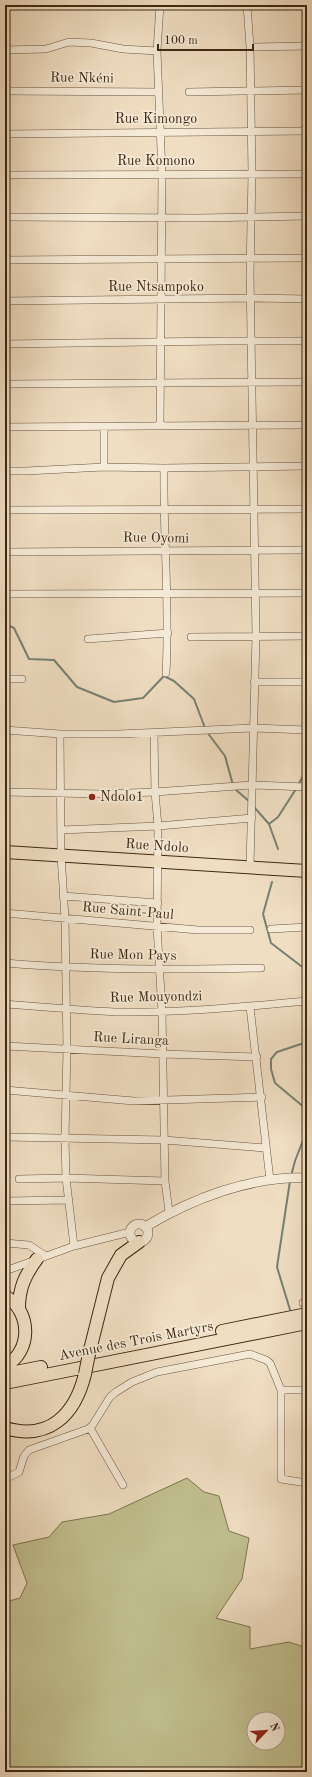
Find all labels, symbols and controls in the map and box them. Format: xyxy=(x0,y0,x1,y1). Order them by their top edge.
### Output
scale bar xyxy=(158,26,253,52)
text: 100 m xyxy=(164,35,198,47)
street label: Rue Nkéni xyxy=(50,70,114,86)
street label: Rue Kimongo xyxy=(115,112,197,126)
street label: Rue Komono xyxy=(117,154,195,168)
street label: Rue Ntsampoko xyxy=(108,280,204,294)
street label: Rue Oyomi xyxy=(123,530,189,546)
place label: Ndolo1 xyxy=(100,790,144,804)
marker: Ndolo1 xyxy=(87,792,97,802)
street label: Rue Ndolo xyxy=(125,837,189,855)
street label: Rue Saint-Paul xyxy=(82,900,175,922)
street label: Rue Mon Pays xyxy=(89,947,177,963)
street label: Rue Mouyondzi xyxy=(110,989,203,1005)
street label: Rue Liranga xyxy=(93,1030,169,1048)
street label: Avenue des Trois Martyrs xyxy=(58,1319,214,1363)
north arrow xyxy=(246,1711,286,1751)
text: N xyxy=(267,1721,281,1734)

